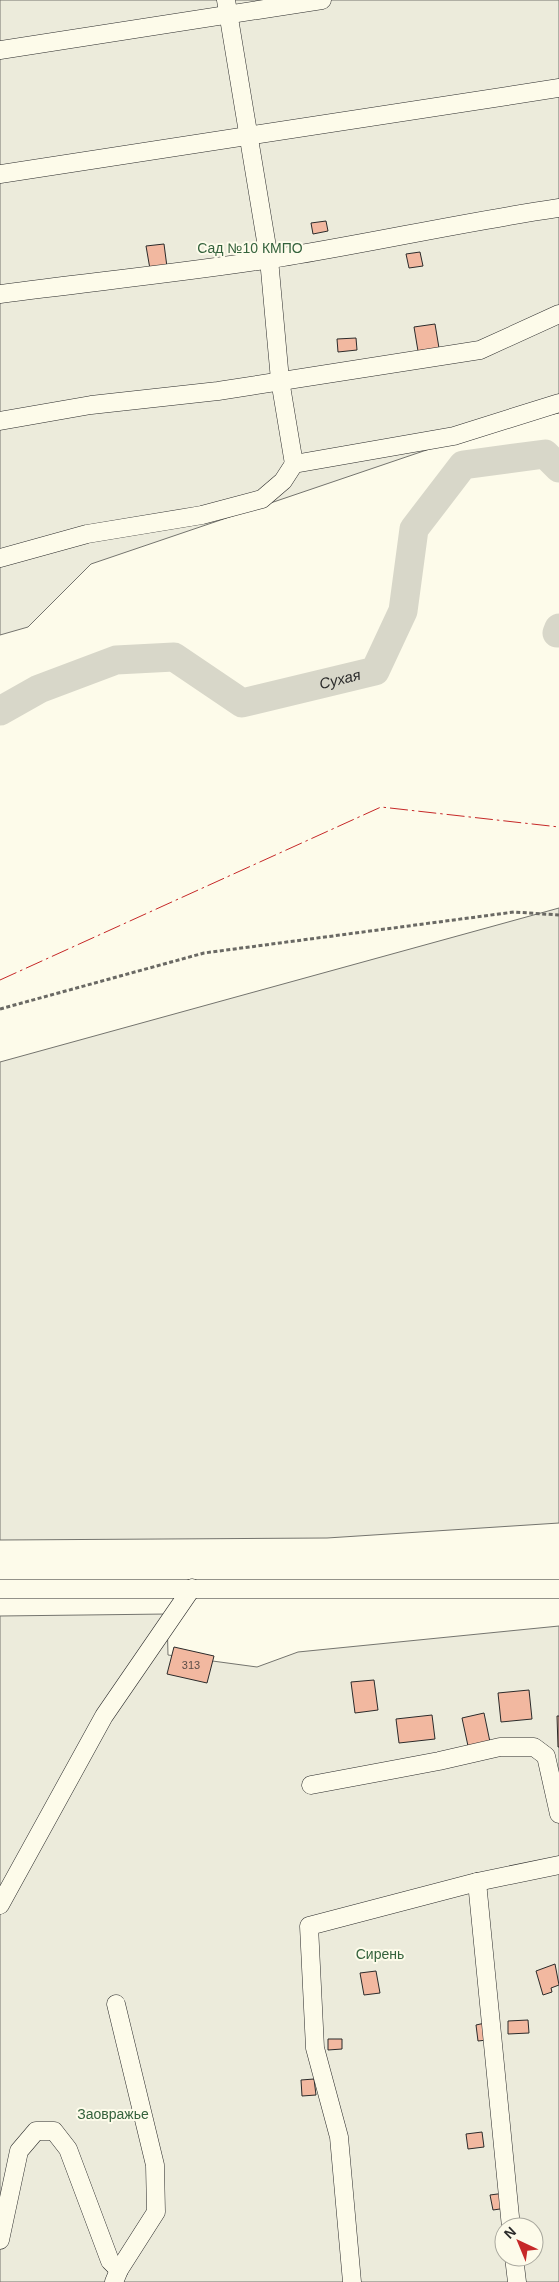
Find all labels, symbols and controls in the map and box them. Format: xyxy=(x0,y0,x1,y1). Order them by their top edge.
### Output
park label: Сад №10 КМПО xyxy=(197,240,303,256)
water label: Сухая xyxy=(318,666,362,692)
house number: 313 xyxy=(182,1659,200,1671)
park label: Сирень xyxy=(356,1946,404,1962)
park label: Заовражье xyxy=(77,2106,149,2122)
north arrow xyxy=(494,2217,544,2267)
text: N xyxy=(501,2223,519,2242)

